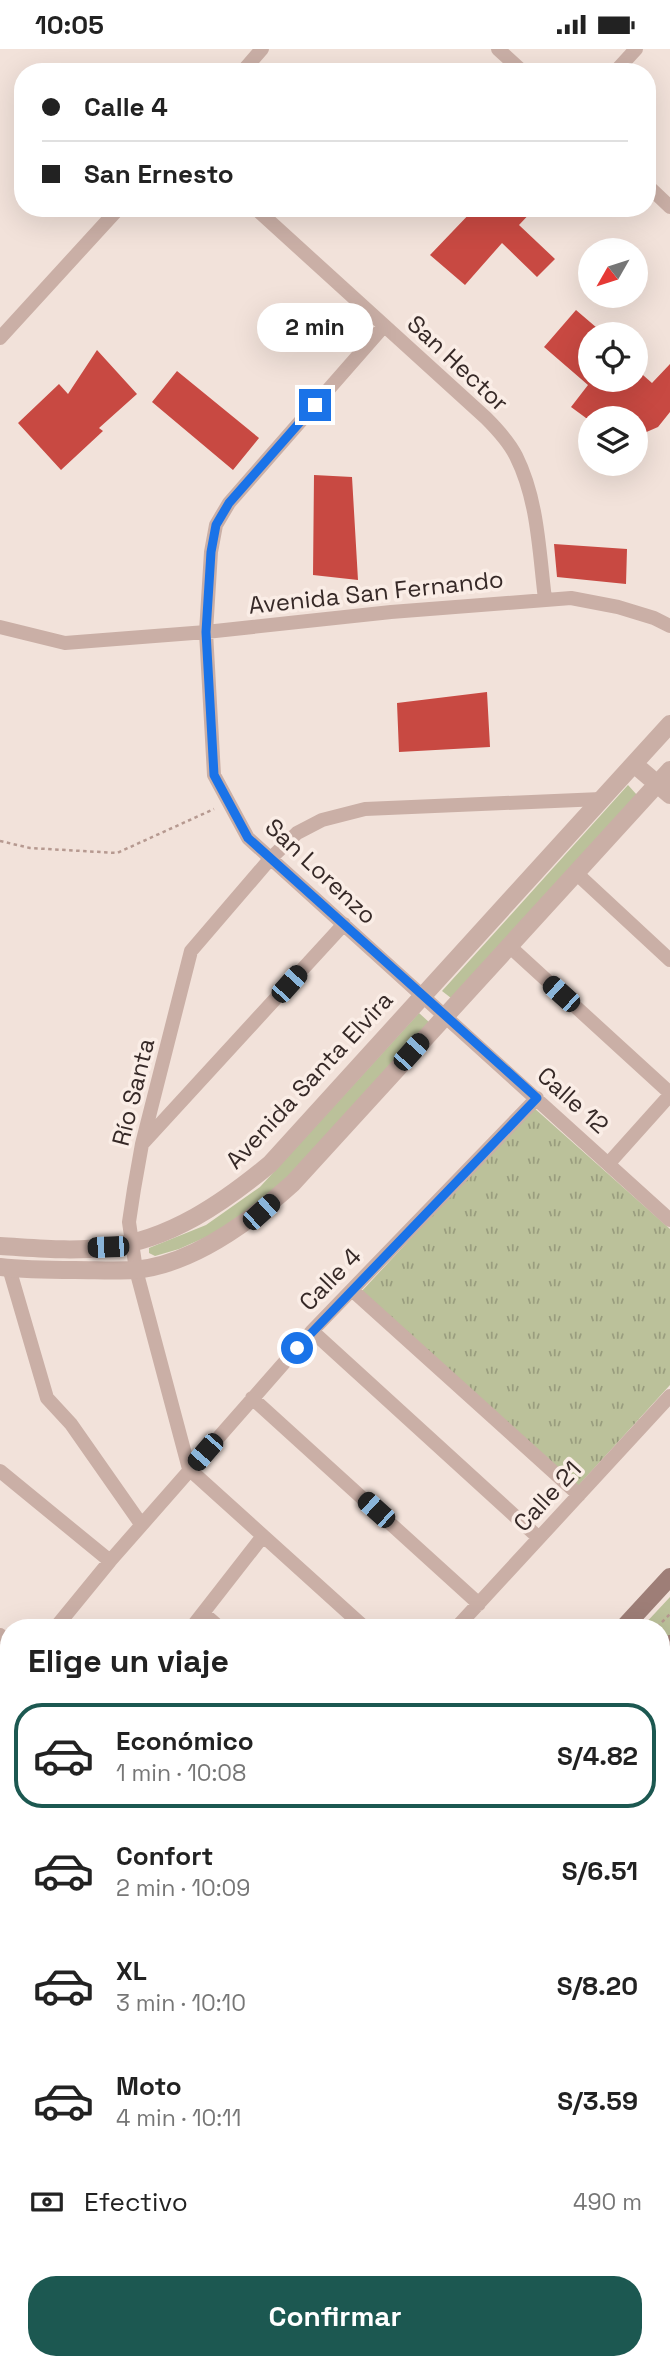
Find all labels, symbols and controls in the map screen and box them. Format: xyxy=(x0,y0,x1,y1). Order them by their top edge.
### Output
text: 10:05 xyxy=(35,8,104,42)
text: Calle 4 xyxy=(84,90,168,124)
text: San Ernesto xyxy=(84,157,234,191)
north arrow xyxy=(578,238,648,308)
map controls xyxy=(578,238,648,476)
callout: 2 min xyxy=(257,303,373,353)
street label: San Hector xyxy=(401,308,515,418)
text: 2 min xyxy=(285,312,345,342)
button: locate xyxy=(578,322,648,392)
route end xyxy=(299,389,331,421)
button: layers xyxy=(578,406,648,476)
street label: Avenida San Fernando xyxy=(247,563,505,621)
street label: San Lorenzo xyxy=(259,811,383,931)
car xyxy=(268,961,311,1007)
car xyxy=(539,972,584,1016)
street label: Avenida Santa Elvira xyxy=(219,985,400,1175)
car xyxy=(390,1029,433,1075)
street label: Río Santa xyxy=(105,1035,161,1149)
street label: Calle 12 xyxy=(531,1060,615,1140)
car xyxy=(239,1190,284,1234)
car xyxy=(87,1236,130,1258)
street label: Calle 4 xyxy=(292,1241,368,1317)
route start xyxy=(281,1332,313,1364)
car xyxy=(184,1429,227,1475)
street label: Calle 21 xyxy=(506,1454,588,1538)
car xyxy=(354,1488,399,1532)
text: Elige un viaje xyxy=(28,1641,229,1681)
icon: car xyxy=(32,1724,95,1787)
text: Económico xyxy=(116,1724,254,1758)
text: S/4.82 xyxy=(557,1739,638,1773)
text: 1 min · 10:08 xyxy=(116,1758,246,1788)
icon: car xyxy=(32,1839,95,1902)
text: Confort xyxy=(116,1839,213,1873)
text: S/6.51 xyxy=(562,1854,638,1888)
text: 2 min · 10:09 xyxy=(116,1873,250,1903)
icon: car xyxy=(32,1954,95,2017)
text: XL xyxy=(116,1954,147,1988)
text: S/8.20 xyxy=(557,1969,638,2003)
text: 3 min · 10:10 xyxy=(116,1988,246,2018)
icon: car xyxy=(32,2069,95,2132)
text: Moto xyxy=(116,2069,182,2103)
text: S/3.59 xyxy=(557,2084,638,2118)
text: 4 min · 10:11 xyxy=(116,2103,241,2133)
icon: cash xyxy=(28,2183,66,2221)
text: Efectivo xyxy=(84,2185,188,2219)
text: 490 m xyxy=(573,2187,642,2217)
button: Confirmar xyxy=(28,2276,642,2356)

